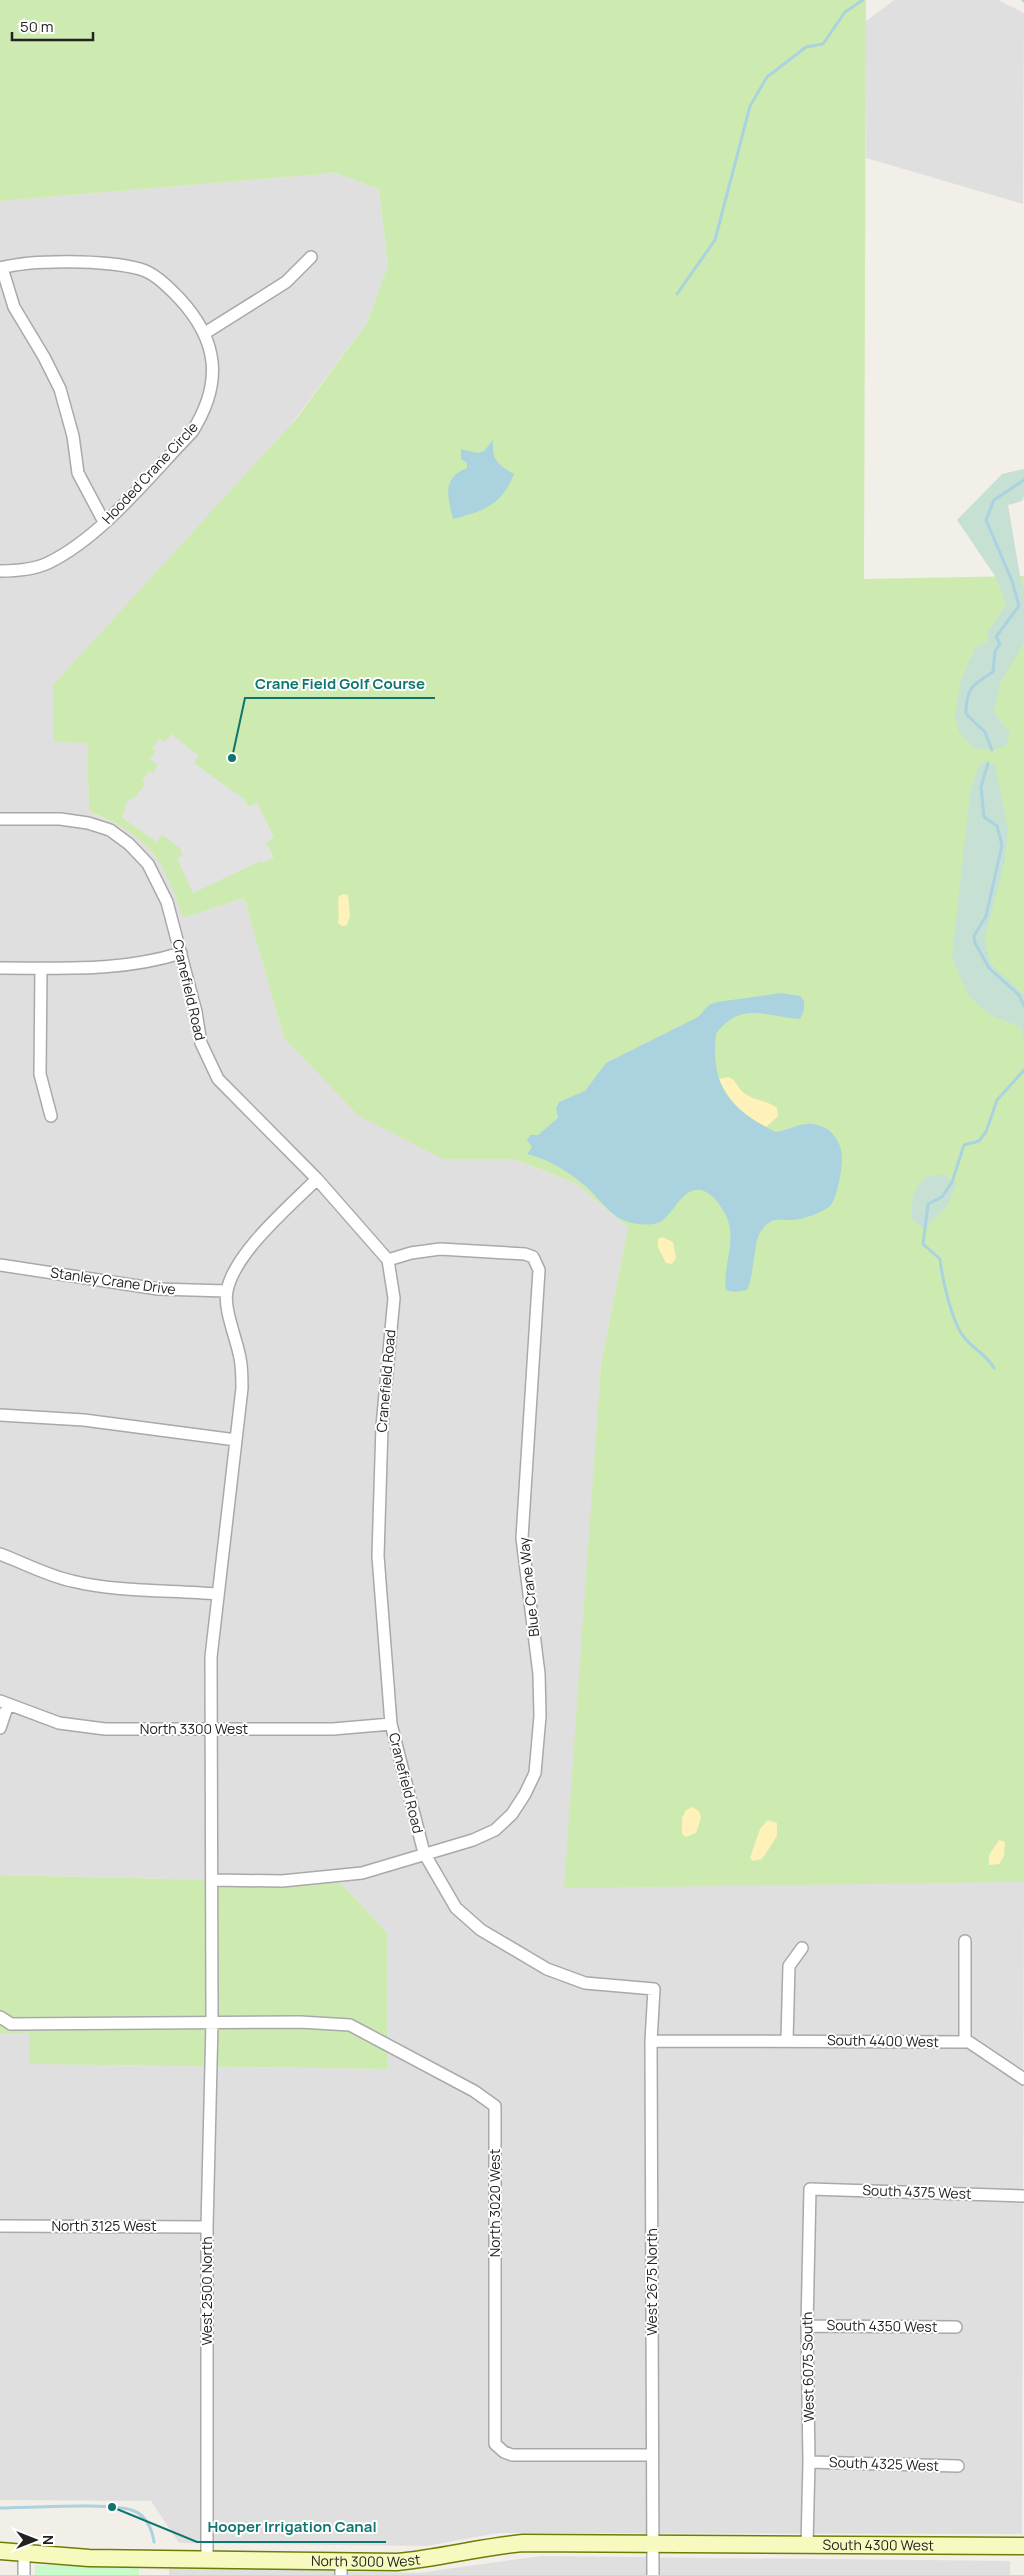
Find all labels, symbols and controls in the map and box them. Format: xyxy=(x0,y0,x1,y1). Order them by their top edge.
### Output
scale bar xyxy=(12,10,94,42)
text: 50 m xyxy=(20,16,54,37)
street label: Hooded Crane Circle xyxy=(97,418,202,528)
callout: Crane Field Golf Course xyxy=(245,668,435,698)
text: Crane Field Golf Course xyxy=(255,673,425,694)
street label: Cranefield Road xyxy=(169,937,210,1042)
street label: Stanley Crane Drive xyxy=(49,1262,177,1299)
street label: Cranefield Road xyxy=(372,1329,399,1433)
street label: Blue Crane Way xyxy=(514,1536,543,1638)
street label: North 3300 West xyxy=(140,1719,249,1738)
street label: Cranefield Road xyxy=(385,1731,428,1835)
street label: South 4400 West xyxy=(827,2030,939,2051)
street label: North 3020 West xyxy=(485,2148,504,2257)
street label: South 4375 West xyxy=(862,2180,972,2203)
street label: North 3125 West xyxy=(51,2216,157,2235)
street label: West 2675 North xyxy=(642,2228,661,2336)
street label: West 2500 North xyxy=(197,2237,216,2345)
street label: West 6075 South xyxy=(797,2312,818,2422)
street label: South 4350 West xyxy=(826,2315,938,2336)
street label: South 4325 West xyxy=(829,2452,940,2475)
callout: Hooper Irrigation Canal xyxy=(197,2512,386,2542)
north arrow xyxy=(10,2515,60,2565)
text: Hooper Irrigation Canal xyxy=(207,2516,377,2537)
text: N xyxy=(39,2535,58,2545)
street label: South 4300 West xyxy=(823,2535,934,2554)
street label: North 3000 West xyxy=(311,2549,422,2571)

